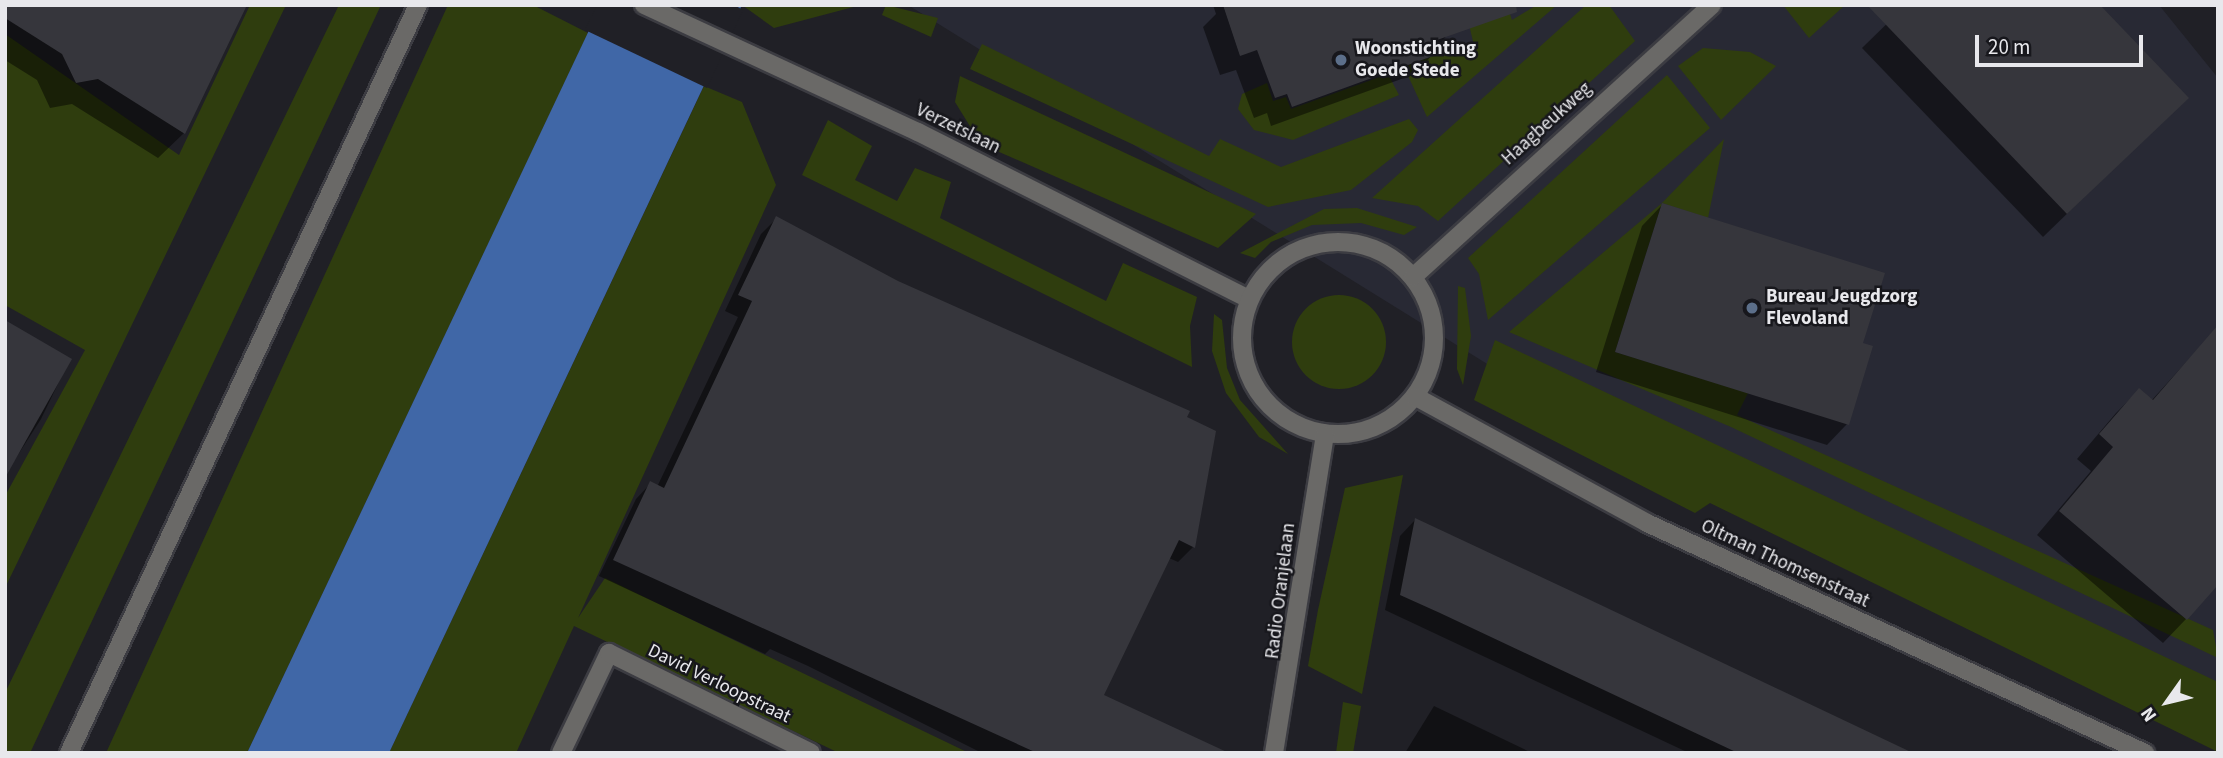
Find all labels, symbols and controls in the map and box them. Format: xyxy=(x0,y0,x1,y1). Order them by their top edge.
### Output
scale bar xyxy=(1978,21,2146,65)
text: 20 m xyxy=(1988,32,2030,62)
place label: Woonstichting Goede Stede xyxy=(1355,38,1476,82)
marker: Woonstichting Goede Stede xyxy=(1333,52,1349,68)
street label: Haagbeukweg xyxy=(1497,78,1597,170)
street label: Verzetslaan xyxy=(912,99,1004,159)
place label: Bureau Jeugdzorg Flevoland xyxy=(1766,286,1918,330)
marker: Bureau Jeugdzorg Flevoland xyxy=(1744,300,1760,316)
street label: Oltman Thomsenstraat xyxy=(1697,515,1873,613)
street label: Radio Oranjelaan xyxy=(1261,522,1301,660)
street label: David Verloopstraat xyxy=(644,640,794,728)
north arrow xyxy=(2132,667,2202,737)
text: N xyxy=(2134,701,2164,727)

